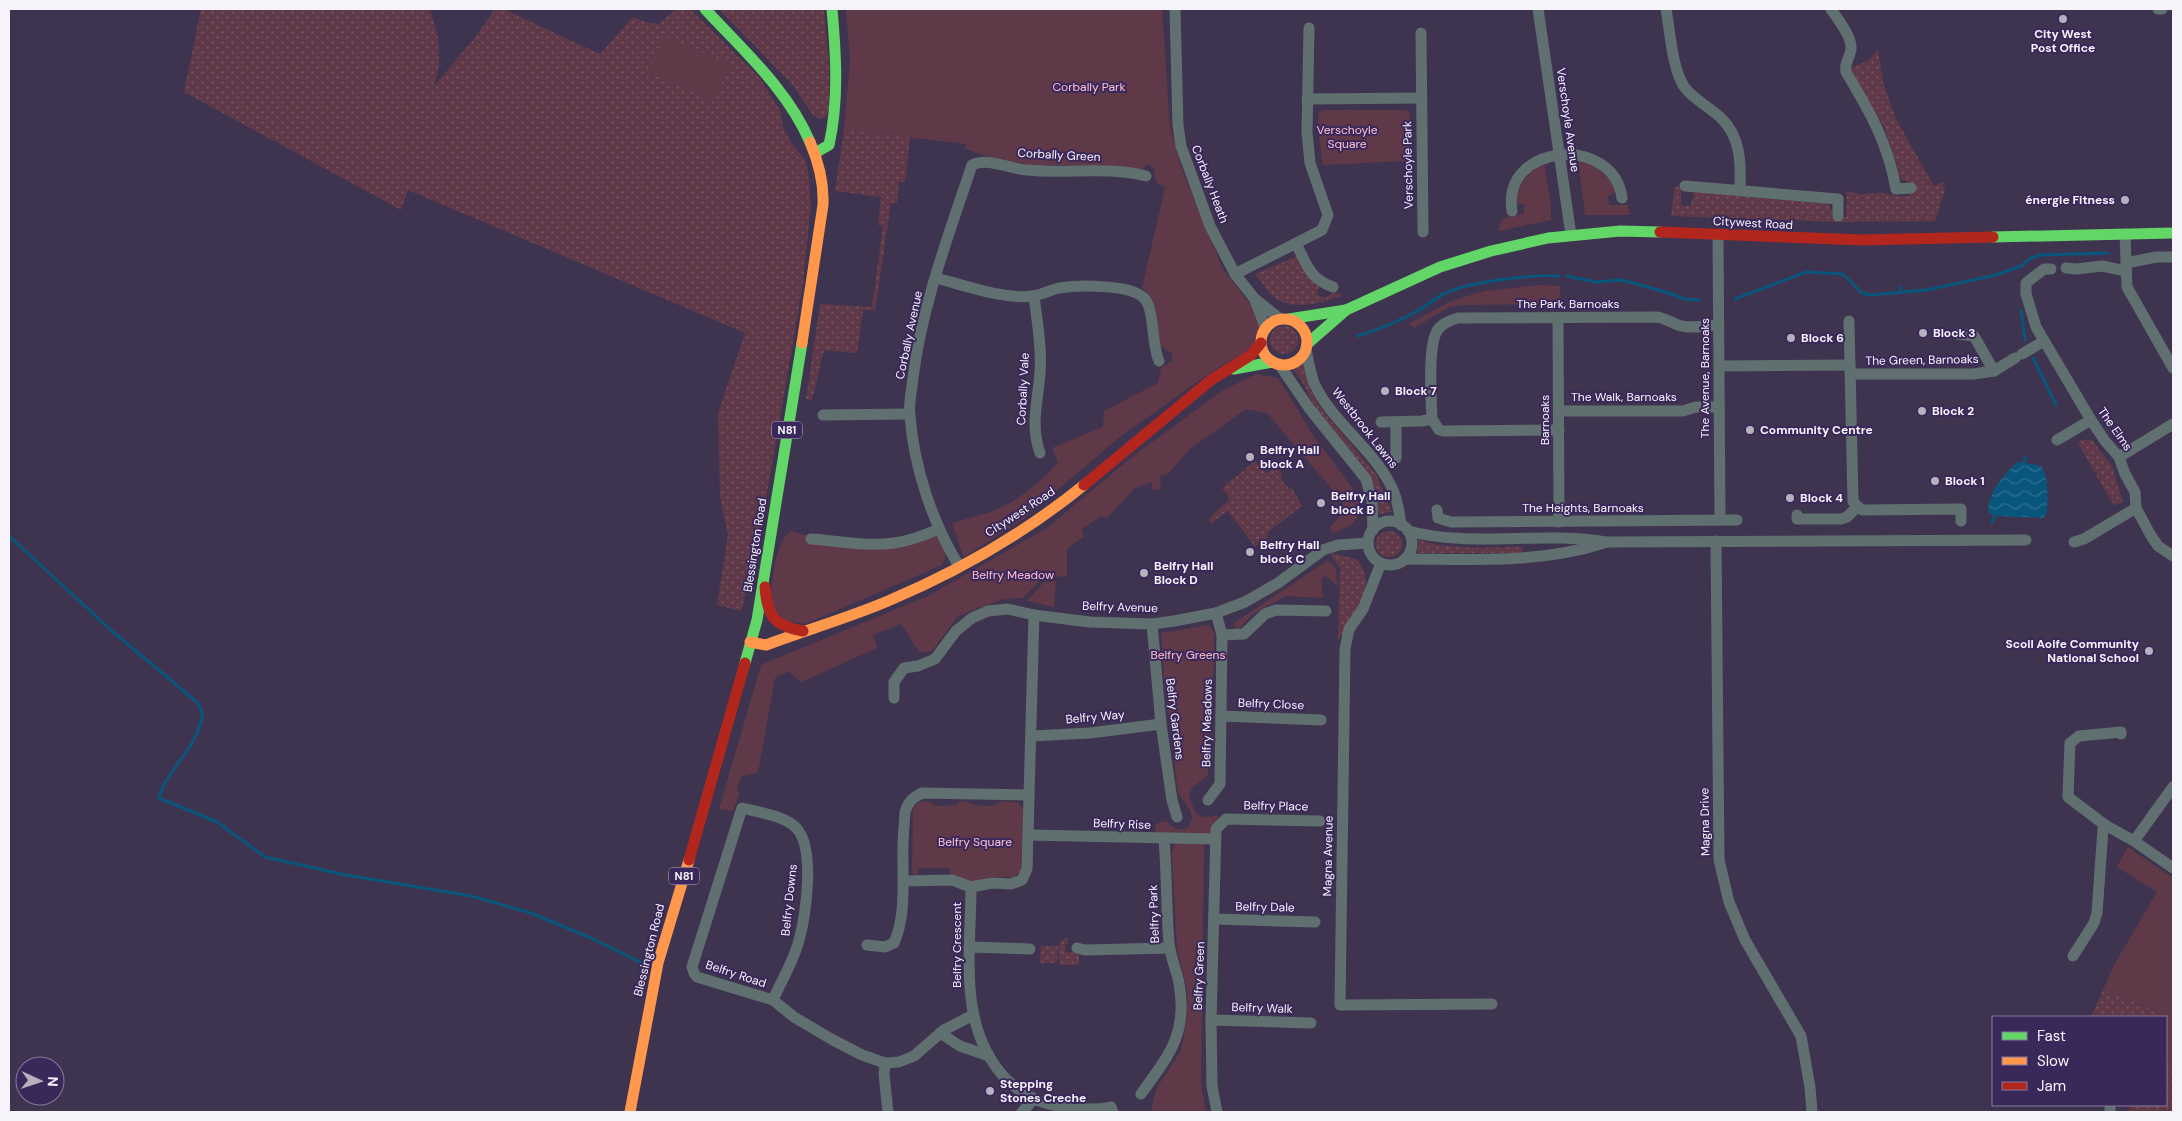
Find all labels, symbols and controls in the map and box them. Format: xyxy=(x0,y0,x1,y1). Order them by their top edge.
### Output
marker: City West Post Office xyxy=(2057,13,2069,25)
place label: City West Post Office xyxy=(2031,26,2095,56)
street label: Verschoyle Avenue xyxy=(1553,67,1583,173)
park label: Corbally Park xyxy=(1052,79,1126,95)
street label: Verschoyle Park xyxy=(1399,121,1417,209)
park label: Verschoyle Square xyxy=(1316,122,1378,152)
street label: Corbally Heath xyxy=(1188,143,1232,225)
street label: Corbally Green xyxy=(1017,145,1101,165)
place label: énergie Fitness xyxy=(2025,192,2115,208)
marker: énergie Fitness xyxy=(2119,194,2131,206)
street label: Citywest Road xyxy=(1713,213,1793,233)
street label: Corbally Avenue xyxy=(892,289,926,381)
street label: The Park, Barnoaks xyxy=(1516,296,1620,312)
street label: The Avenue, Barnoaks xyxy=(1697,318,1713,438)
place label: Block 3 xyxy=(1933,325,1975,341)
marker: Block 3 xyxy=(1917,327,1929,339)
place label: Block 6 xyxy=(1801,330,1844,346)
marker: Block 6 xyxy=(1785,332,1797,344)
street label: The Green, Barnoaks xyxy=(1865,351,1979,369)
street label: Corbally Vale xyxy=(1013,352,1033,426)
place label: Block 7 xyxy=(1395,383,1437,399)
street label: Westbrook Lawns xyxy=(1328,384,1402,472)
marker: Block 7 xyxy=(1379,385,1391,397)
street label: The Walk, Barnoaks xyxy=(1571,389,1677,405)
street label: Barnoaks xyxy=(1537,395,1553,445)
place label: Block 2 xyxy=(1932,403,1974,419)
street label: The Elms xyxy=(2094,404,2136,454)
marker: Block 2 xyxy=(1916,405,1928,417)
road number: N81 xyxy=(772,422,802,438)
place label: Community Centre xyxy=(1760,422,1873,438)
marker: Community Centre xyxy=(1744,424,1756,436)
place label: Belfry Hall block A xyxy=(1260,442,1320,472)
marker: Belfry Hall block A xyxy=(1244,451,1256,463)
place label: Block 1 xyxy=(1945,473,1985,489)
marker: Block 1 xyxy=(1929,475,1941,487)
street label: Citywest Road xyxy=(982,483,1058,541)
place label: Belfry Hall block B xyxy=(1331,488,1391,518)
place label: Block 4 xyxy=(1800,490,1843,506)
marker: Block 4 xyxy=(1784,492,1796,504)
street label: Blessington Road xyxy=(740,497,770,593)
marker: Belfry Hall block B xyxy=(1315,497,1327,509)
street label: The Heights, Barnoaks xyxy=(1522,500,1644,516)
place label: Belfry Hall block C xyxy=(1260,537,1320,567)
marker: Belfry Hall block C xyxy=(1244,546,1256,558)
place label: Belfry Hall Block D xyxy=(1154,558,1214,588)
park label: Belfry Meadow xyxy=(972,567,1054,583)
marker: Belfry Hall Block D xyxy=(1138,567,1150,579)
street label: Belfry Avenue xyxy=(1082,598,1158,616)
place label: Scoil Aoife Community National School xyxy=(2005,636,2140,666)
marker: Scoil Aoife Community National School xyxy=(2143,645,2155,657)
park label: Belfry Greens xyxy=(1151,647,1225,663)
street label: Belfry Gardens xyxy=(1162,677,1188,761)
street label: Belfry Meadows xyxy=(1198,679,1216,767)
street label: Belfry Close xyxy=(1238,695,1305,713)
street label: Belfry Way xyxy=(1065,706,1125,728)
street label: Magna Drive xyxy=(1696,788,1714,856)
street label: Belfry Place xyxy=(1243,797,1309,815)
street label: Belfry Rise xyxy=(1093,815,1151,833)
street label: Magna Avenue xyxy=(1319,815,1337,896)
park label: Belfry Square xyxy=(938,834,1012,850)
street label: Belfry Downs xyxy=(777,863,801,937)
road number: N81 xyxy=(669,868,699,884)
street label: Belfry Park xyxy=(1145,884,1163,944)
street label: Belfry Dale xyxy=(1235,898,1295,916)
street label: Blessington Road xyxy=(630,902,668,998)
street label: Belfry Crescent xyxy=(949,902,965,988)
street label: Belfry Green xyxy=(1190,941,1208,1011)
street label: Belfry Road xyxy=(704,957,768,991)
street label: Belfry Walk xyxy=(1231,999,1293,1017)
legend xyxy=(1992,1016,2167,1106)
text: Fast xyxy=(2037,1026,2066,1046)
text: Slow xyxy=(2037,1051,2070,1071)
north arrow xyxy=(15,1056,65,1106)
text: N xyxy=(44,1076,62,1087)
place label: Stepping Stones Creche xyxy=(1000,1076,1086,1106)
text: Jam xyxy=(2037,1076,2066,1096)
marker: Stepping Stones Creche xyxy=(984,1085,996,1097)

